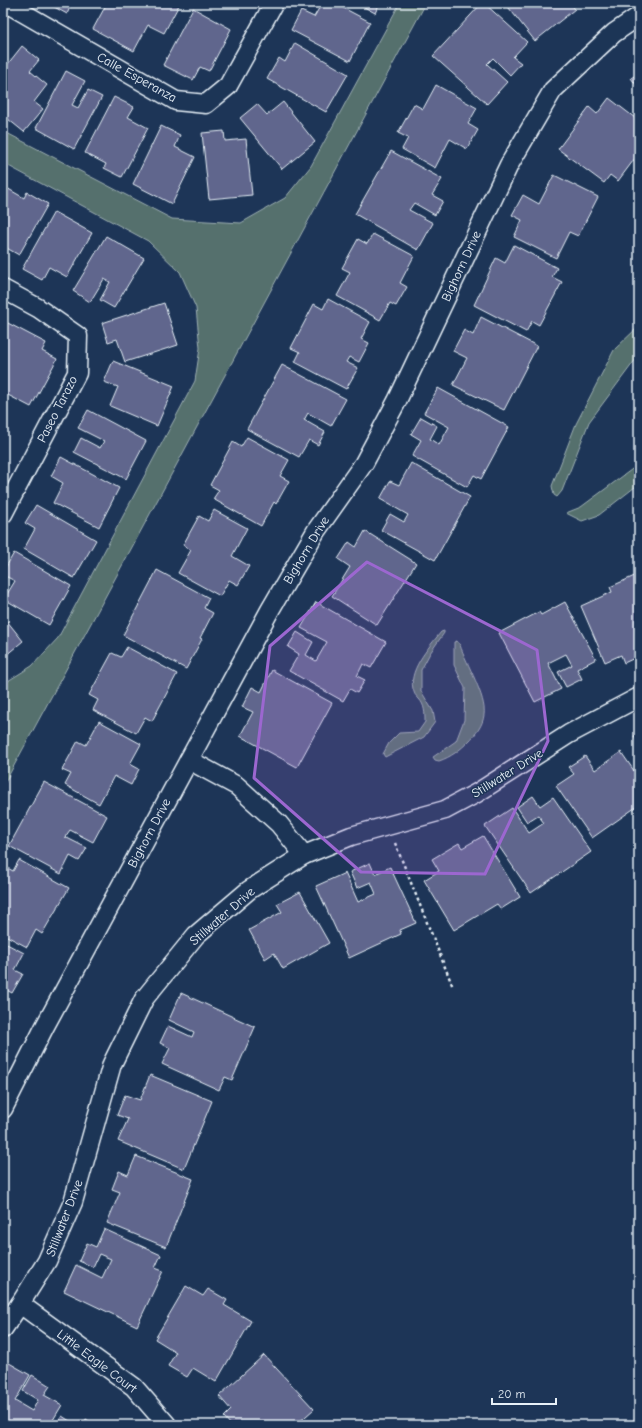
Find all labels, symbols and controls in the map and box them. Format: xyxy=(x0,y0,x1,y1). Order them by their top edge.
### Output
street label: Calle Esperanza xyxy=(95,49,179,105)
street label: Bighorn Drive xyxy=(438,228,484,304)
street label: Paseo Tarazo xyxy=(34,373,80,445)
street label: Bighorn Drive xyxy=(280,513,332,587)
street label: Stillwater Drive xyxy=(469,745,546,801)
street label: Bighorn Drive xyxy=(124,795,174,870)
street label: Stillwater Drive xyxy=(186,883,258,948)
street label: Stillwater Drive xyxy=(42,1177,86,1259)
street label: Little Eagle Court xyxy=(54,1326,141,1397)
scale bar xyxy=(492,1380,556,1406)
text: 20 m xyxy=(498,1387,526,1401)

